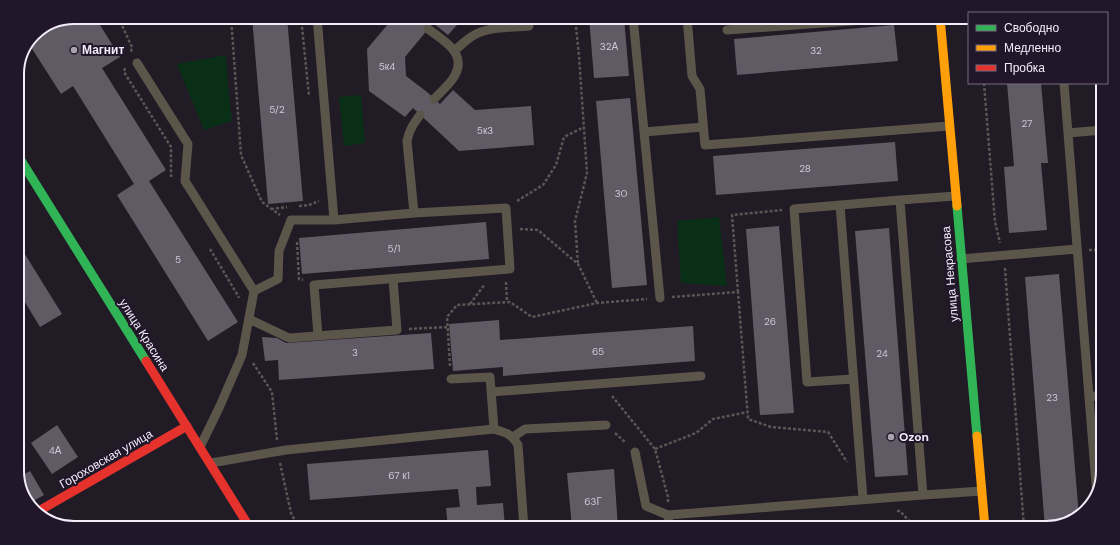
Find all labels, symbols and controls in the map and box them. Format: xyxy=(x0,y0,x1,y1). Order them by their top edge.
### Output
legend xyxy=(968,12,1108,84)
text: Свободно xyxy=(1004,20,1059,36)
house number: 32А xyxy=(600,40,618,53)
text: Медленно xyxy=(1004,40,1061,56)
place label: Магнит xyxy=(82,42,124,58)
house number: 32 xyxy=(810,44,822,57)
marker: Магнит xyxy=(69,45,79,55)
house number: 5к4 xyxy=(379,60,395,73)
text: Пробка xyxy=(1004,60,1045,76)
house number: 5/2 xyxy=(269,103,285,116)
house number: 27 xyxy=(1022,117,1032,130)
house number: 5к3 xyxy=(477,124,493,137)
house number: 28 xyxy=(799,162,811,175)
house number: 30 xyxy=(615,187,628,200)
street label: улица Некрасова xyxy=(938,225,962,322)
house number: 5/1 xyxy=(388,242,400,255)
house number: 5 xyxy=(175,253,181,266)
street label: улица Красина xyxy=(115,296,173,375)
house number: 26 xyxy=(764,315,776,328)
house number: 65 xyxy=(592,345,604,358)
house number: 3 xyxy=(352,346,358,359)
house number: 24 xyxy=(876,347,888,360)
house number: 23 xyxy=(1046,391,1058,404)
street label: Гороховская улица xyxy=(56,426,156,492)
place label: Ozon xyxy=(899,429,929,445)
marker: Ozon xyxy=(886,432,896,442)
house number: 4А xyxy=(49,444,62,457)
house number: 67 к1 xyxy=(388,469,410,482)
house number: 63Г xyxy=(584,495,602,508)

